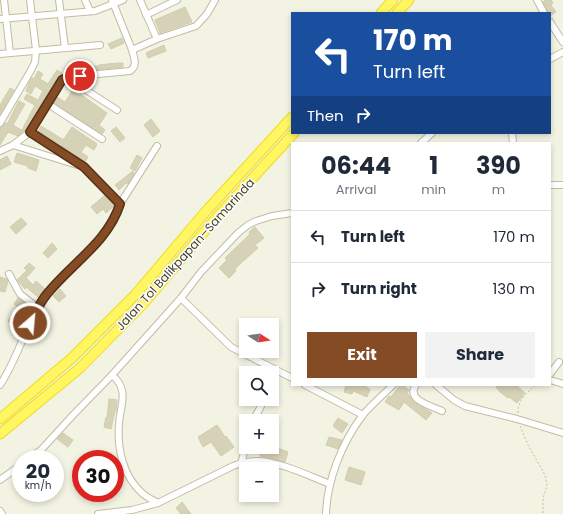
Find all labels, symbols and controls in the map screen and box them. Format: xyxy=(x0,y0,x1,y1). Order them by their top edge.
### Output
text: 170 m xyxy=(373,21,452,60)
icon: left xyxy=(307,28,359,80)
pin xyxy=(63,59,97,93)
text: Turn left xyxy=(373,59,445,84)
icon: arrive xyxy=(69,65,91,87)
icon: right xyxy=(352,104,374,126)
text: Then xyxy=(307,105,344,126)
text: 06:44 xyxy=(321,149,391,182)
text: 1 xyxy=(429,149,438,182)
text: 390 xyxy=(476,149,521,182)
street label: Jalan Tol Balikpapan–Samarinda xyxy=(112,174,258,334)
text: Arrival xyxy=(336,180,377,199)
text: min xyxy=(421,180,446,199)
text: m xyxy=(492,180,505,199)
icon: left xyxy=(307,226,329,248)
text: Turn left xyxy=(341,226,405,247)
text: 170 m xyxy=(493,226,535,247)
icon: right xyxy=(307,278,329,300)
text: Turn right xyxy=(341,278,417,299)
text: 130 m xyxy=(492,278,535,299)
position arrow xyxy=(9,302,51,344)
north arrow xyxy=(239,318,279,358)
map controls xyxy=(239,318,279,502)
button: Exit xyxy=(307,332,417,378)
button: Share xyxy=(425,332,535,378)
button: search xyxy=(239,366,279,406)
button: + xyxy=(239,414,279,454)
speed limit sign: 30 xyxy=(72,450,124,502)
text: 20 xyxy=(26,457,50,485)
button: − xyxy=(239,462,279,502)
text: km/h xyxy=(25,478,51,493)

